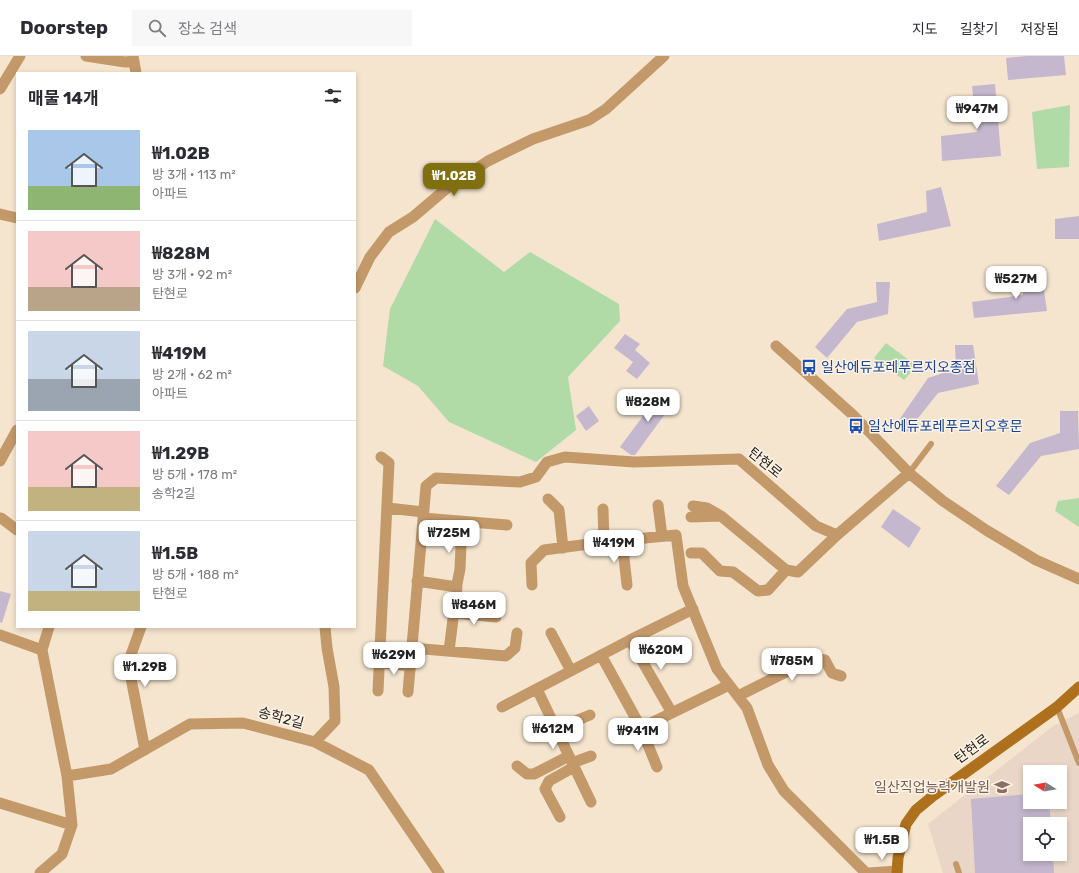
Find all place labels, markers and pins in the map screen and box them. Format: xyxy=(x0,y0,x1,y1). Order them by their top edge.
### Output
pin: ₩947M xyxy=(949,96,1005,130)
pin: ₩1.02B xyxy=(421,163,487,197)
pin: ₩527M xyxy=(988,266,1044,300)
bus stop icon: 일산에듀포레푸르지오종점 xyxy=(800,358,818,376)
place label: 일산에듀포레푸르지오종점 xyxy=(821,359,976,376)
pin: ₩828M xyxy=(620,389,676,423)
bus stop icon: 일산에듀포레푸르지오후문 xyxy=(847,417,865,435)
place label: 일산에듀포레푸르지오후문 xyxy=(868,418,1023,435)
pin: ₩725M xyxy=(421,520,477,554)
pin: ₩419M xyxy=(586,530,642,564)
pin: ₩846M xyxy=(446,592,502,626)
pin: ₩620M xyxy=(633,637,689,671)
pin: ₩629M xyxy=(366,642,422,676)
pin: ₩785M xyxy=(764,648,820,682)
pin: ₩1.29B xyxy=(112,654,178,688)
pin: ₩612M xyxy=(525,716,581,750)
pin: ₩941M xyxy=(610,718,666,752)
school or university icon: 일산직업능력개발원 xyxy=(993,778,1011,796)
place label: 일산직업능력개발원 xyxy=(874,779,990,796)
pin: ₩1.5B xyxy=(854,827,910,861)

